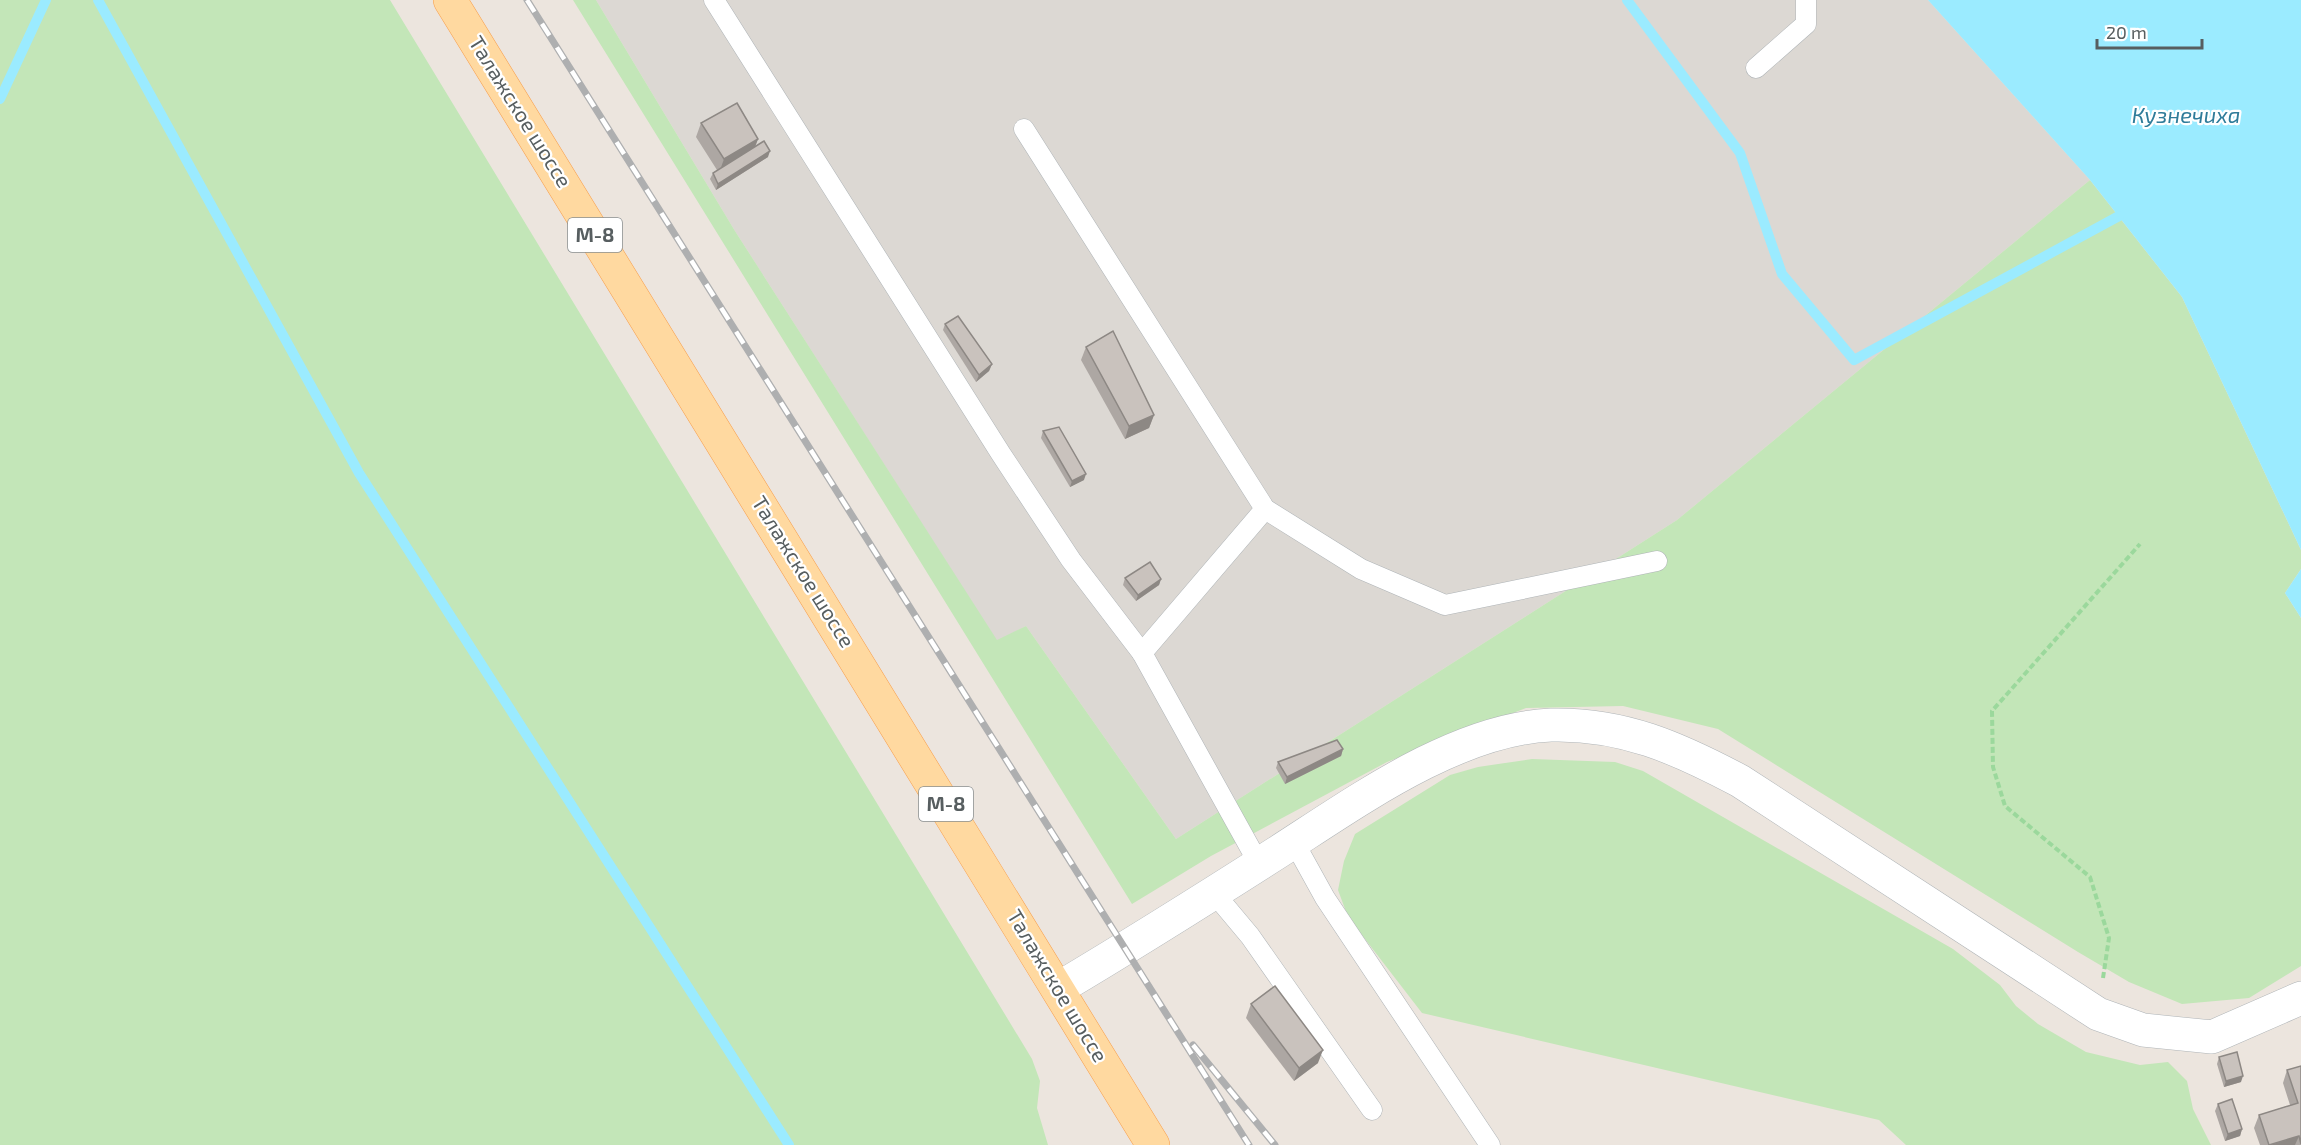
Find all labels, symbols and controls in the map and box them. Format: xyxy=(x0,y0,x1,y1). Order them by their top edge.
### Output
scale bar xyxy=(2097,12,2202,50)
text: 20 m xyxy=(2106,21,2147,43)
street label: Талажское шоссе xyxy=(465,31,578,192)
water label: Кузнечиха xyxy=(2132,101,2240,127)
road number: М-8 xyxy=(568,218,622,252)
street label: Талажское шоссе xyxy=(748,491,861,652)
road number: М-8 xyxy=(919,787,973,821)
street label: Талажское шоссе xyxy=(1003,904,1114,1066)

